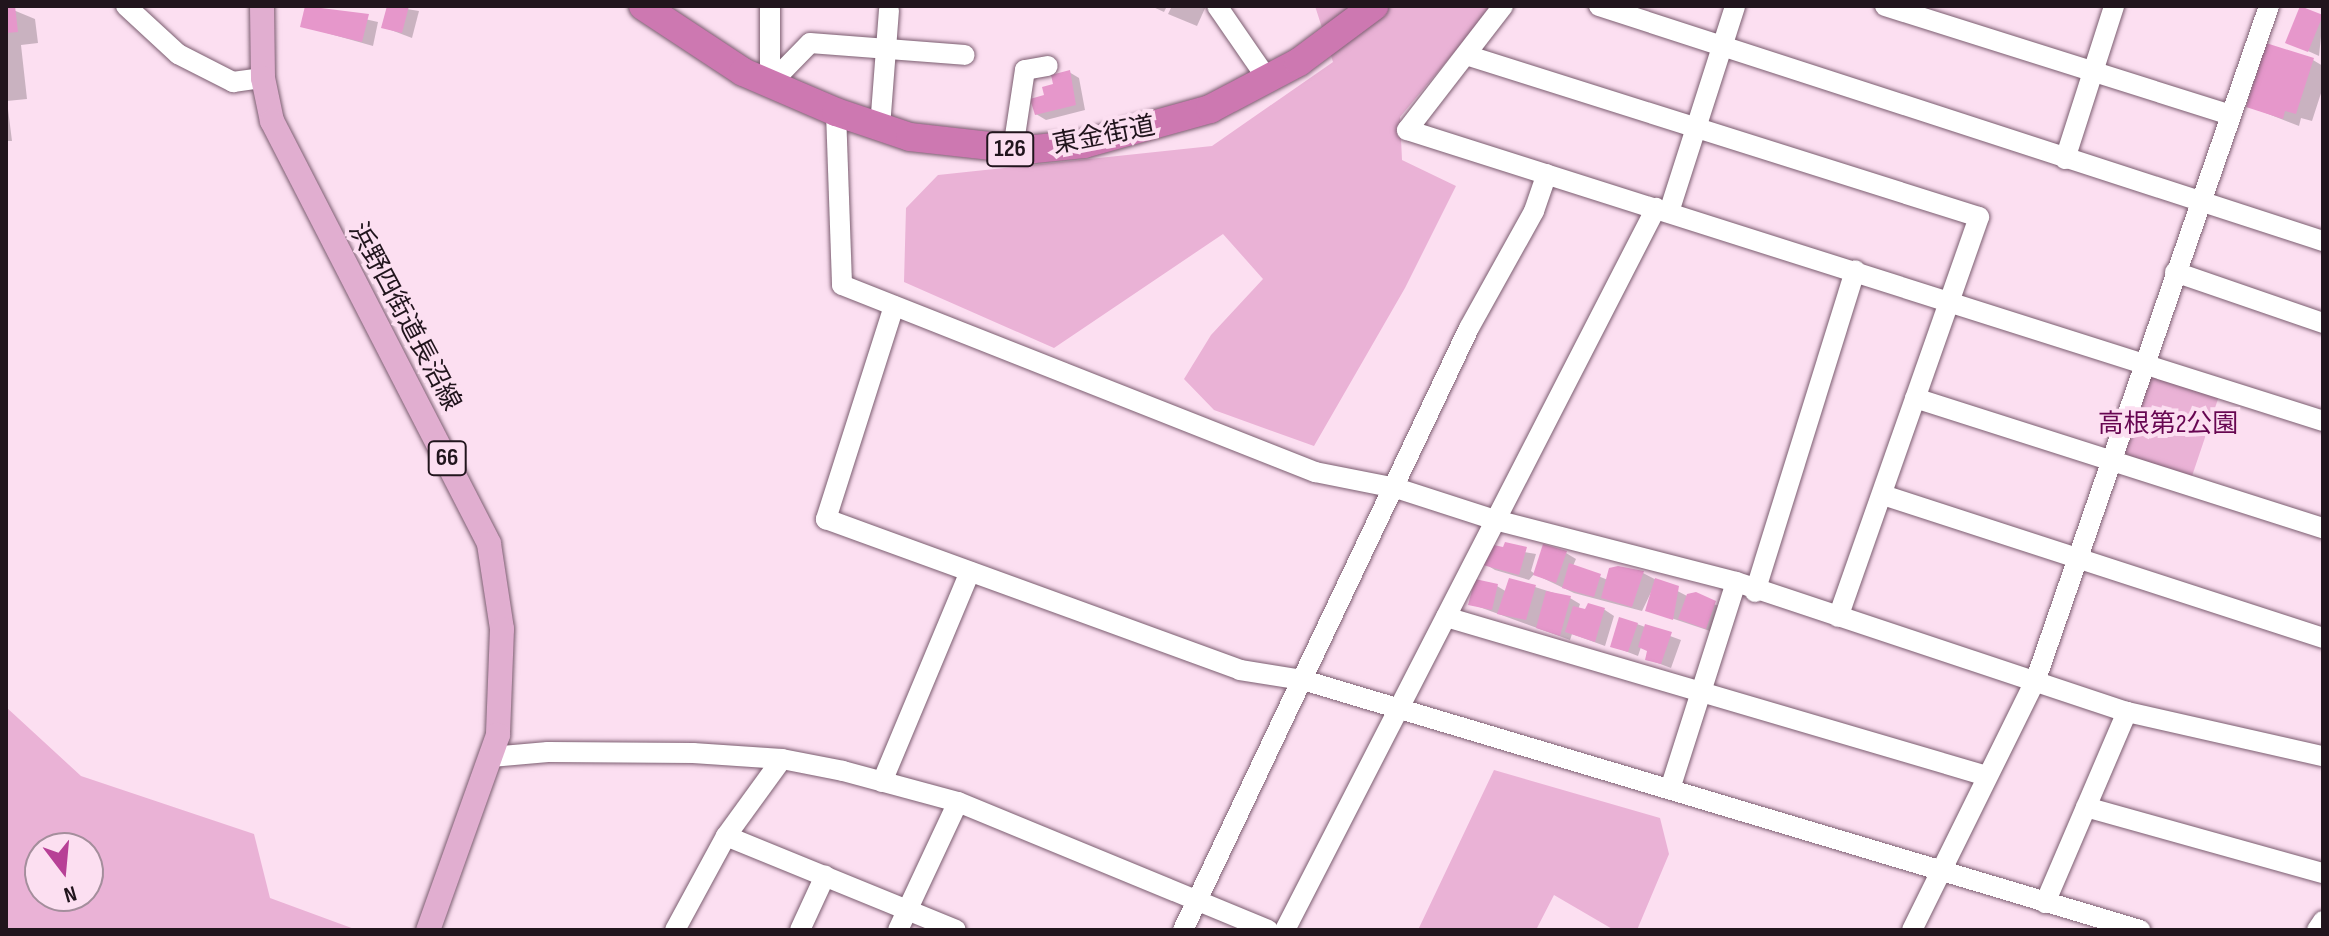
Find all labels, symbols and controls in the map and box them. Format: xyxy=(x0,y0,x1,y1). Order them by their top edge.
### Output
street label: 東金街道 xyxy=(1050,111,1158,161)
road number: 126 xyxy=(986,129,1034,169)
street label: 浜野四街道長沼線 xyxy=(341,218,467,416)
park label: 高根第2公園 xyxy=(2098,409,2238,441)
road number: 66 xyxy=(427,438,467,478)
north arrow xyxy=(24,832,104,912)
text: N xyxy=(61,879,80,908)

